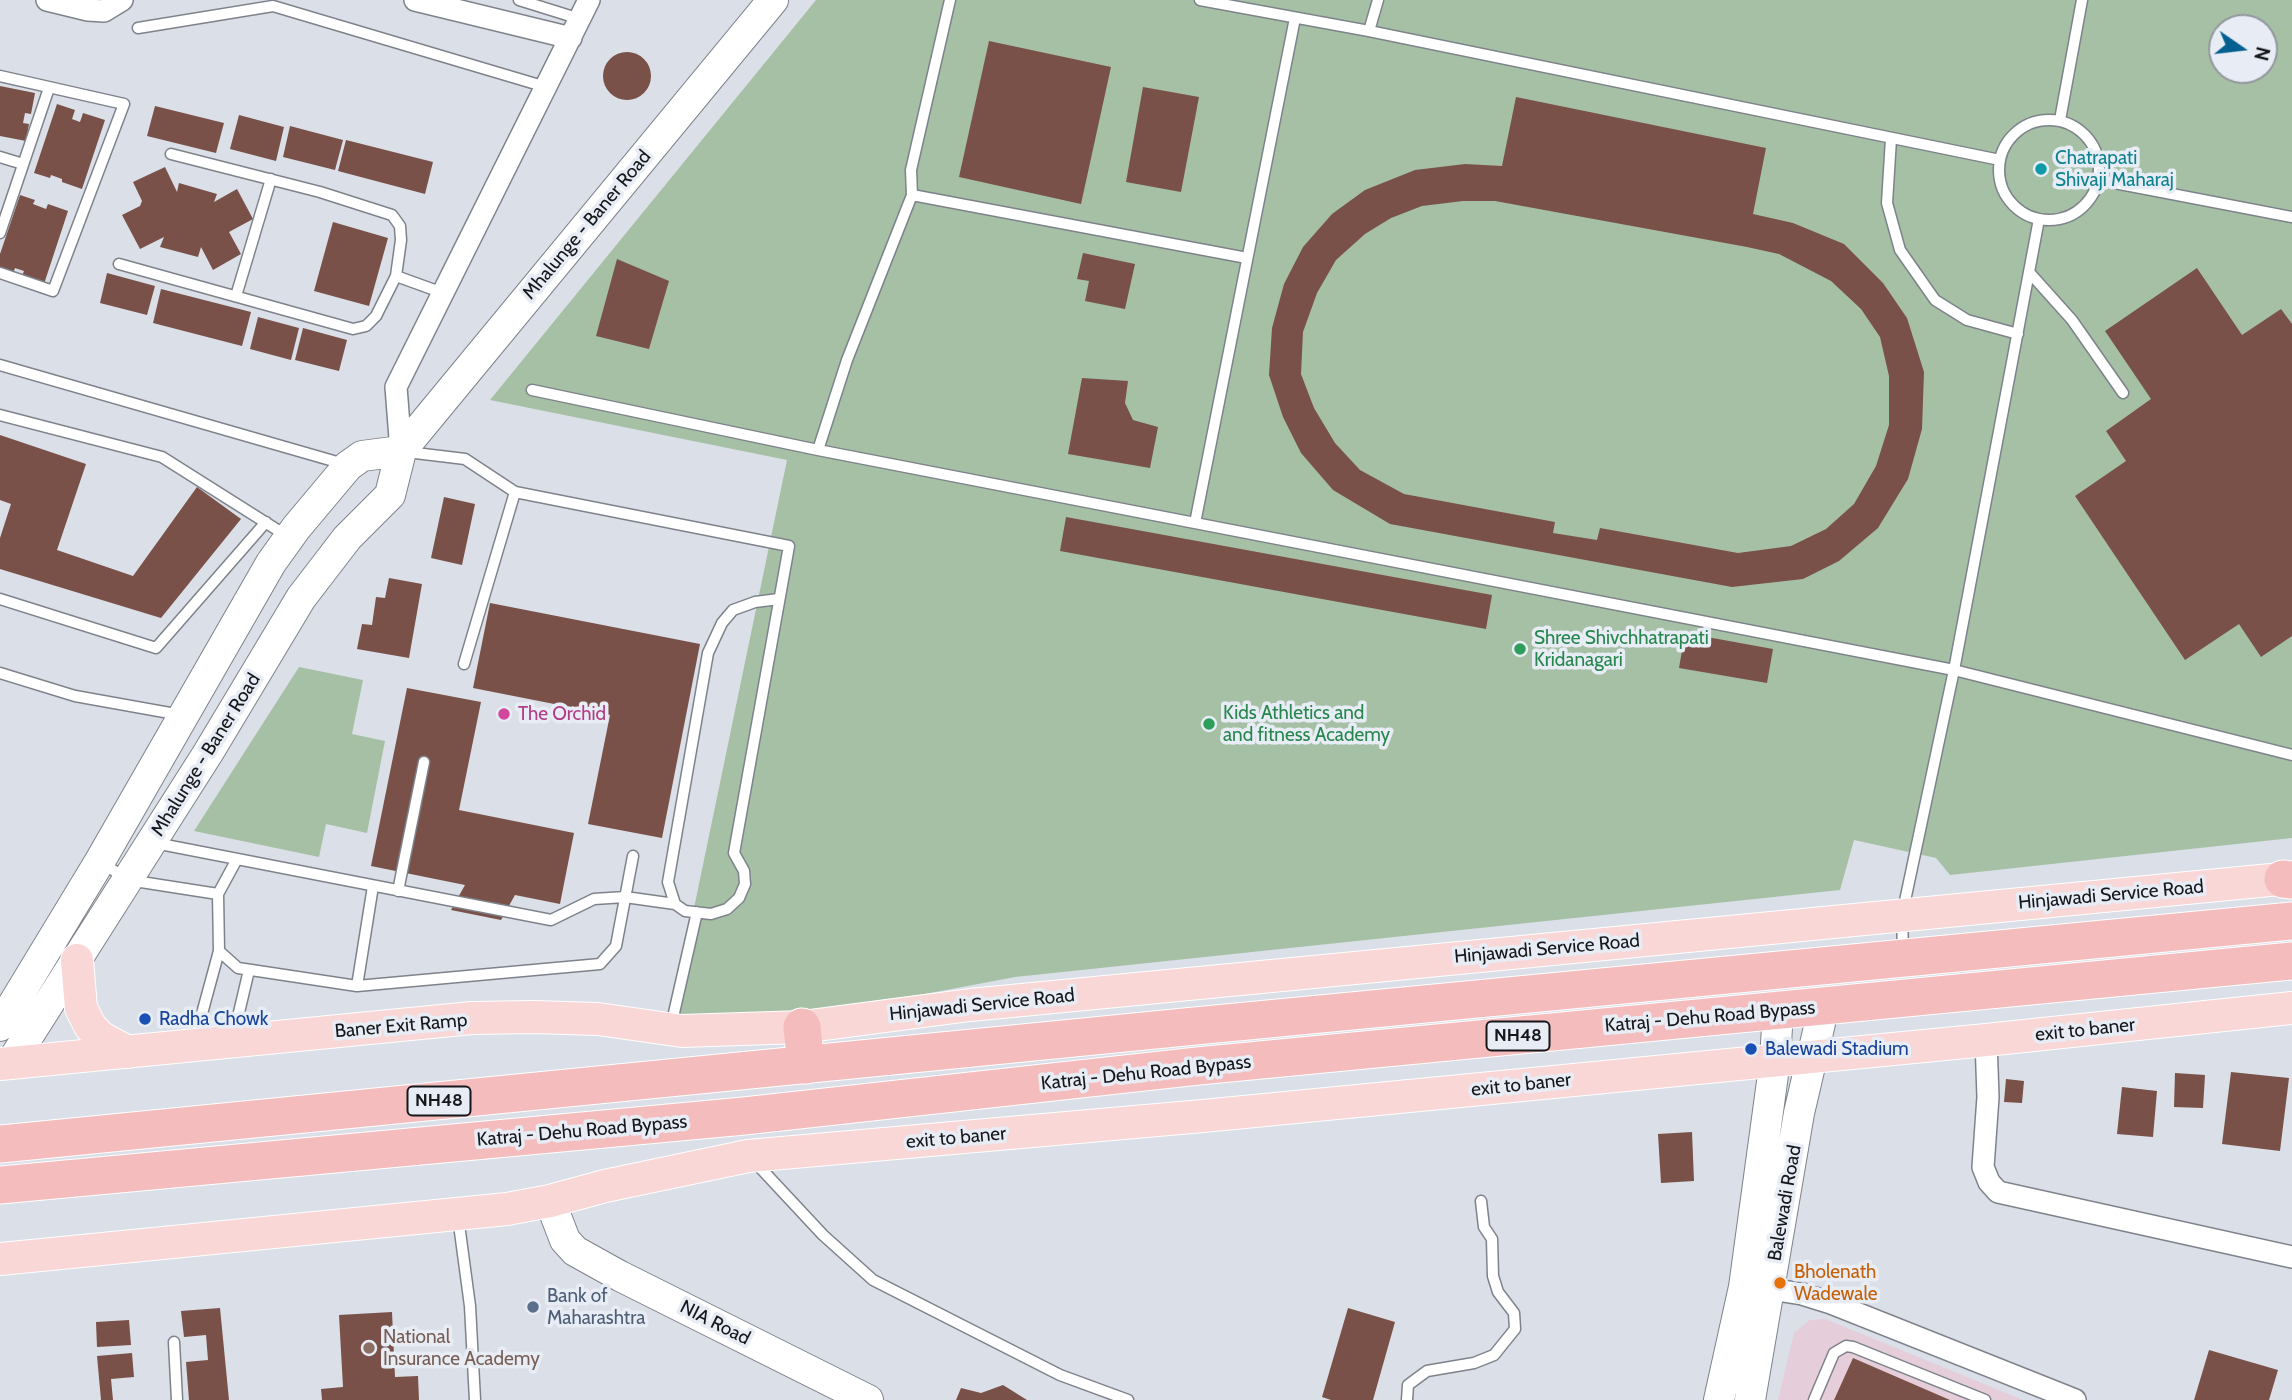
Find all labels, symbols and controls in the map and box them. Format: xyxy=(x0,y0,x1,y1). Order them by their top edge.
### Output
north arrow xyxy=(2208,14,2278,84)
text: N xyxy=(2249,44,2275,63)
street label: Mhalunge - Baner Road xyxy=(518,146,656,304)
place label: Chatrapati Shivaji Maharaj xyxy=(2055,147,2174,191)
marker: Chatrapati Shivaji Maharaj xyxy=(2033,161,2049,177)
place label: Shree Shivchhatrapati Kridanagari xyxy=(1534,627,1709,671)
marker: Shree Shivchhatrapati Kridanagari xyxy=(1512,641,1528,657)
street label: Mhalunge - Baner Road xyxy=(147,669,265,841)
place label: Kids Athletics and and fitness Academy xyxy=(1223,702,1390,746)
place label: The Orchid xyxy=(518,703,606,725)
marker: The Orchid xyxy=(496,706,512,722)
marker: Kids Athletics and and fitness Academy xyxy=(1201,716,1217,732)
street label: Hinjawadi Service Road xyxy=(2017,876,2205,914)
street label: Hinjawadi Service Road xyxy=(1453,930,1641,968)
street label: Hinjawadi Service Road xyxy=(888,984,1076,1026)
street label: Katraj - Dehu Road Bypass xyxy=(1604,996,1816,1038)
place label: Radha Chowk xyxy=(159,1008,268,1030)
street label: Baner Exit Ramp xyxy=(334,1009,468,1043)
marker: Radha Chowk xyxy=(137,1011,153,1027)
street label: exit to baner xyxy=(2034,1013,2136,1047)
road number: NH48 xyxy=(1486,1021,1550,1050)
place label: Balewadi Stadium xyxy=(1765,1038,1909,1060)
marker: Balewadi Stadium xyxy=(1743,1041,1759,1057)
street label: Katraj - Dehu Road Bypass xyxy=(1040,1051,1252,1095)
street label: exit to baner xyxy=(1470,1068,1572,1102)
road number: NH48 xyxy=(408,1086,471,1116)
street label: Katraj - Dehu Road Bypass xyxy=(476,1110,688,1152)
street label: exit to baner xyxy=(905,1122,1007,1154)
street label: Balewadi Road xyxy=(1764,1143,1806,1263)
place label: Bholenath Wadewale xyxy=(1794,1261,1878,1305)
marker: Bholenath Wadewale xyxy=(1772,1275,1788,1291)
place label: Bank of Maharashtra xyxy=(547,1285,645,1329)
street label: NIA Road xyxy=(676,1296,754,1350)
marker: Bank of Maharashtra xyxy=(525,1299,541,1315)
place label: National Insurance Academy xyxy=(383,1326,540,1370)
marker: National Insurance Academy xyxy=(361,1340,377,1356)

